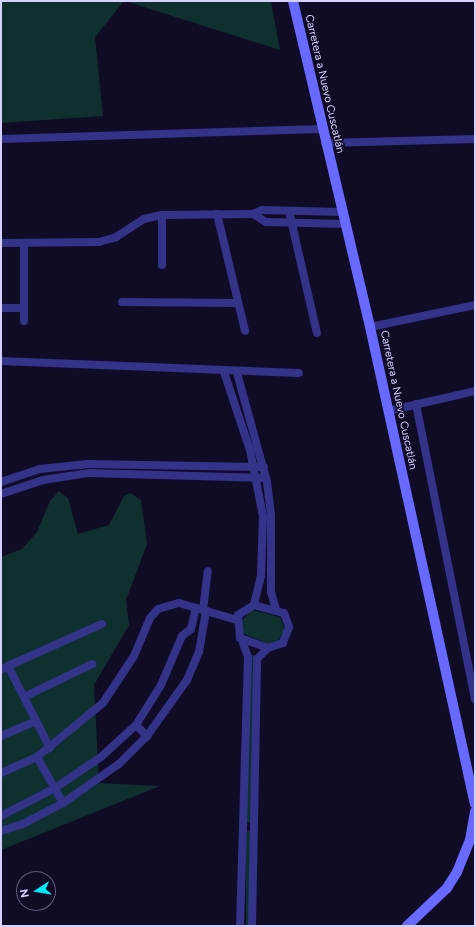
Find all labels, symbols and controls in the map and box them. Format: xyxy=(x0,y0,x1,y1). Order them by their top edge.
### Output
street label: Carretera a Nuevo Cuscatlán xyxy=(302,13,346,155)
street label: Carretera a Nuevo Cuscatlán xyxy=(377,329,419,471)
north arrow xyxy=(16,871,56,911)
text: N xyxy=(18,888,32,899)

